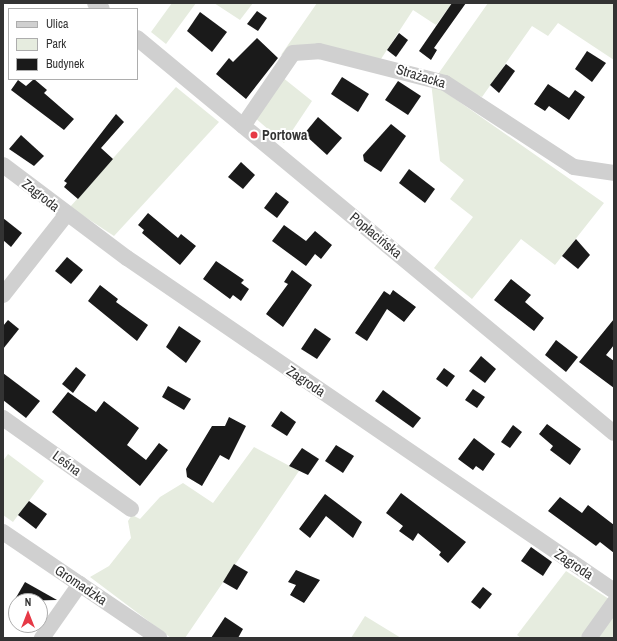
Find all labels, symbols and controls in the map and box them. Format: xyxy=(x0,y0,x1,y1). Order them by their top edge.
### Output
legend xyxy=(8,8,138,80)
text: Ulica xyxy=(46,16,68,32)
text: Park xyxy=(46,36,66,52)
text: Budynek xyxy=(46,56,84,72)
street label: Strażacka xyxy=(394,61,448,91)
place label: Portowa xyxy=(262,127,307,143)
marker: Portowa xyxy=(249,130,259,140)
street label: Zagroda xyxy=(19,175,63,215)
street label: Popłacińska xyxy=(347,208,405,262)
street label: Zagroda xyxy=(284,362,328,400)
street label: Leśna xyxy=(49,447,85,479)
street label: Zagroda xyxy=(552,545,596,583)
street label: Gromadzka xyxy=(52,561,110,609)
north arrow xyxy=(8,593,48,633)
text: N xyxy=(25,595,31,609)

